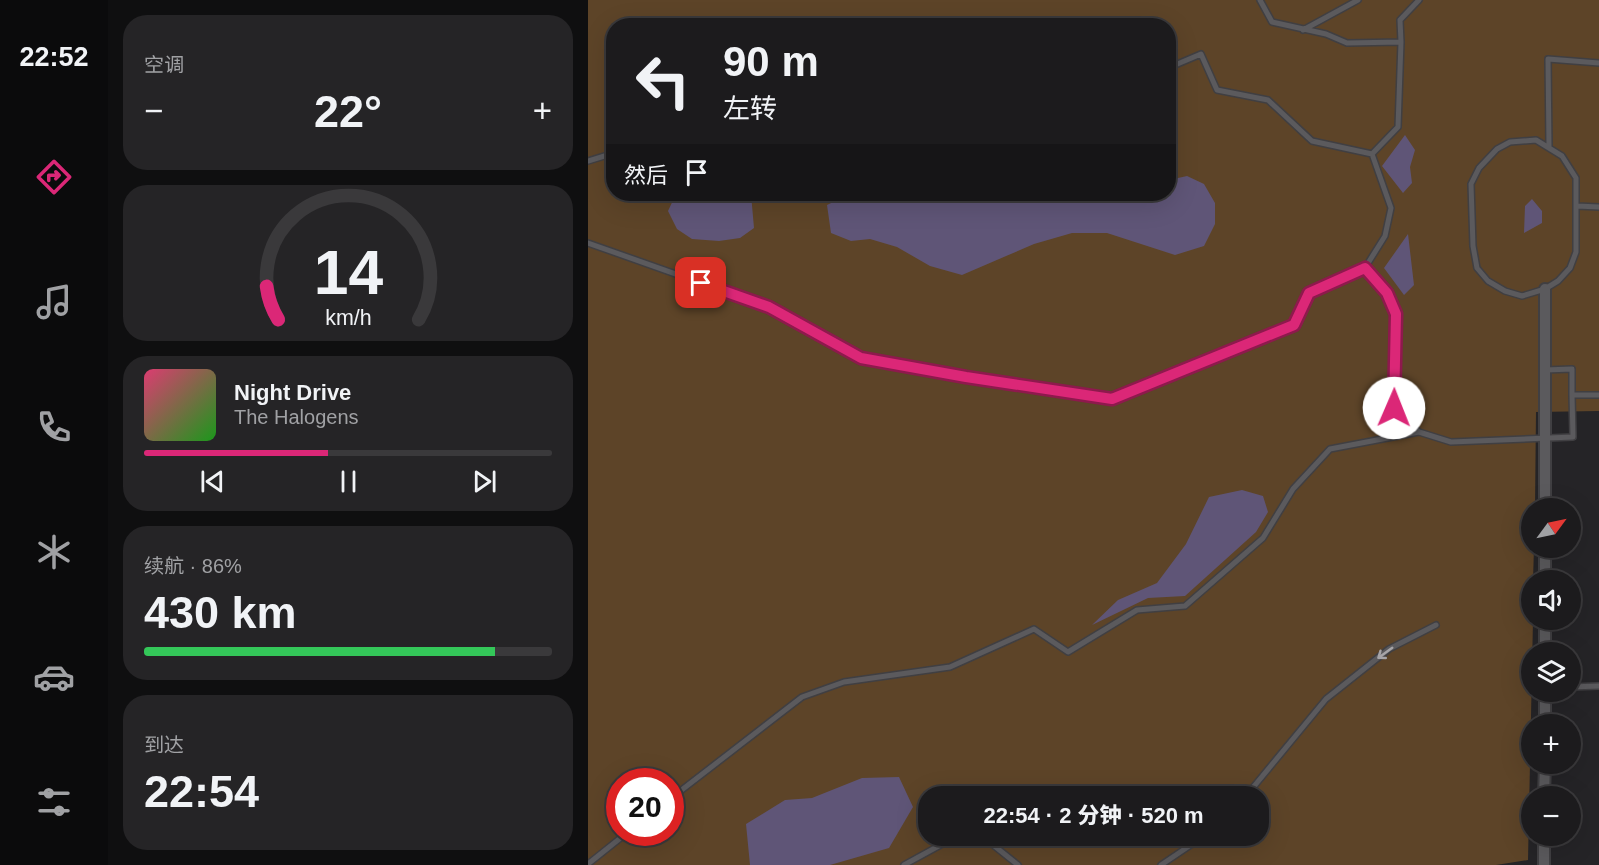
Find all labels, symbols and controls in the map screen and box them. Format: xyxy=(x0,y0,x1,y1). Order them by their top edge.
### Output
text: 90 m xyxy=(723,38,819,85)
text: 22:52 xyxy=(19,42,89,72)
icon: left xyxy=(624,42,702,120)
text: 空调 xyxy=(144,54,184,76)
text: 22° xyxy=(314,86,382,137)
text: − xyxy=(144,92,163,129)
text: + xyxy=(533,92,552,129)
text: 左转 xyxy=(723,94,777,124)
icon: directions xyxy=(33,156,75,198)
icon: arrive xyxy=(680,156,713,189)
text: 然后 xyxy=(624,163,668,188)
text: 14 xyxy=(313,238,383,307)
pin xyxy=(675,257,726,308)
icon: arrive xyxy=(684,266,717,299)
icon: music xyxy=(33,281,75,323)
text: km/h xyxy=(325,306,371,330)
position arrow xyxy=(1362,376,1426,440)
text: Night Drive xyxy=(234,380,351,405)
icon: phone xyxy=(33,406,75,448)
text: The Halogens xyxy=(234,406,359,428)
icon: previous xyxy=(196,465,229,498)
icon: pause xyxy=(332,465,365,498)
icon: next xyxy=(468,465,501,498)
north arrow xyxy=(1521,498,1581,558)
map controls xyxy=(1521,498,1581,846)
icon: climate xyxy=(33,531,75,573)
text: 续航 · 86% xyxy=(144,555,242,577)
button: sound xyxy=(1521,570,1581,630)
text: 430 km xyxy=(144,587,297,638)
button: layers xyxy=(1521,642,1581,702)
one-way arrow xyxy=(1377,647,1393,659)
icon: car xyxy=(33,656,75,698)
button: + xyxy=(1521,714,1581,774)
text: 到达 xyxy=(144,734,184,756)
text: 22:54 xyxy=(144,766,259,817)
speed limit sign: 20 xyxy=(606,768,684,846)
icon: filters xyxy=(33,781,75,823)
button: − xyxy=(1521,786,1581,846)
text: 22:54 · 2 分钟 · 520 m xyxy=(983,803,1204,828)

